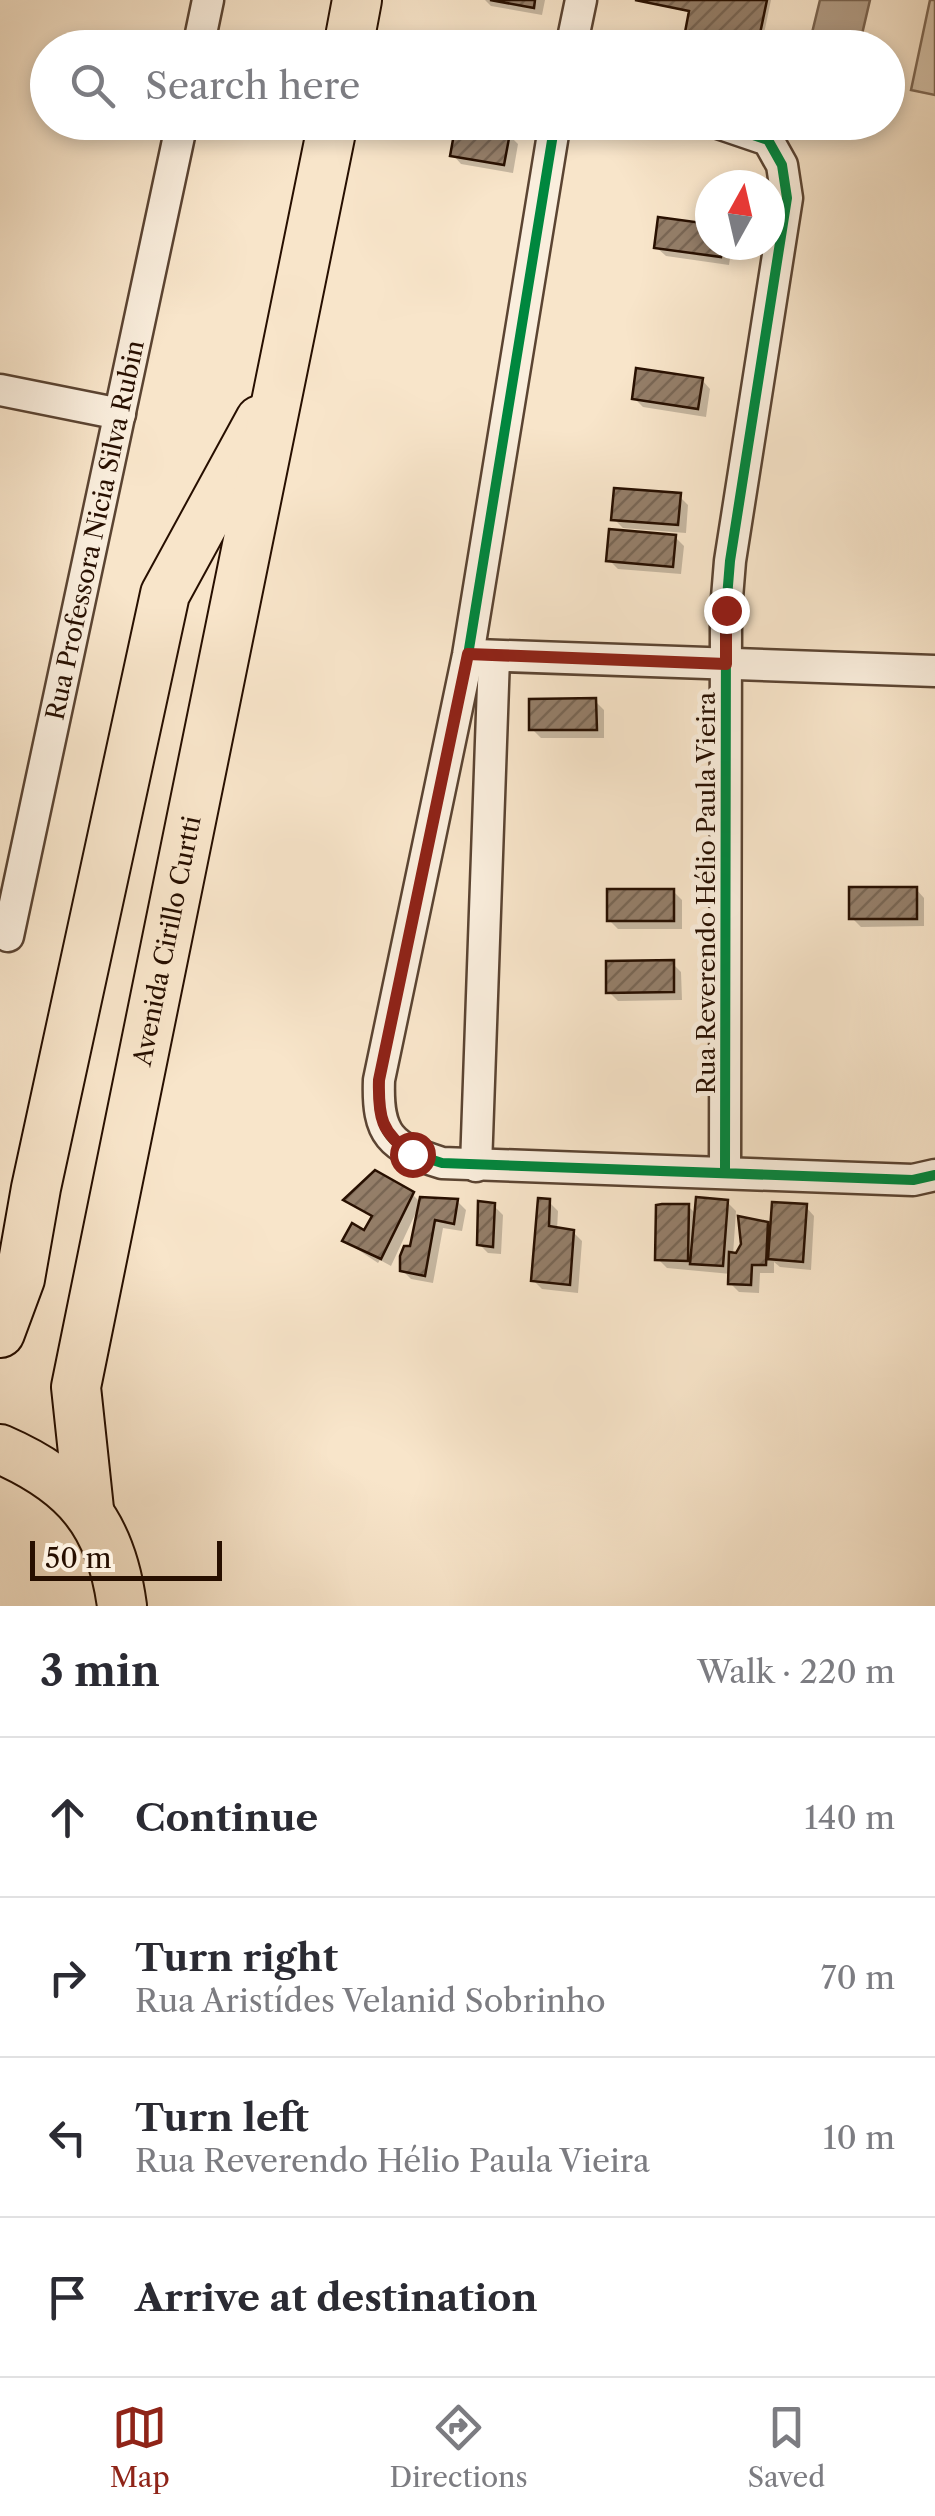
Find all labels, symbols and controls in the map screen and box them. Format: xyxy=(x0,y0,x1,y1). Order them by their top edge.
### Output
search box xyxy=(30,30,905,140)
icon: search xyxy=(65,58,120,113)
text: Search here xyxy=(145,62,360,109)
north arrow xyxy=(695,170,785,260)
street label: Rua Professora Nicia Silva Rubin xyxy=(40,337,151,723)
route end xyxy=(704,588,750,634)
street label: Rua Reverendo Hélio Paula Vieira xyxy=(691,691,722,1094)
street label: Avenida Cirillo Curtti xyxy=(126,813,208,1070)
route start xyxy=(390,1132,436,1178)
scale bar xyxy=(30,1536,222,1580)
text: 50 m xyxy=(45,1541,112,1575)
text: 3 min xyxy=(40,1645,160,1697)
text: Walk · 220 m xyxy=(697,1652,895,1691)
icon: ahead xyxy=(40,1790,95,1845)
text: Continue xyxy=(135,1794,318,1841)
text: 140 m xyxy=(804,1798,895,1837)
text: Turn right xyxy=(135,1934,338,1981)
icon: right xyxy=(40,1950,95,2005)
text: 70 m xyxy=(821,1958,895,1997)
text: Rua Aristídes Velanid Sobrinho xyxy=(135,1981,606,2020)
text: Turn left xyxy=(135,2094,309,2141)
icon: left xyxy=(40,2110,95,2165)
text: 10 m xyxy=(823,2118,895,2157)
text: Rua Reverendo Hélio Paula Vieira xyxy=(135,2141,650,2180)
icon: arrive xyxy=(40,2270,95,2325)
text: Arrive at destination xyxy=(135,2274,538,2321)
tab: Map xyxy=(110,2400,170,2494)
tab: Directions xyxy=(389,2400,528,2494)
tab: Saved xyxy=(747,2400,825,2494)

